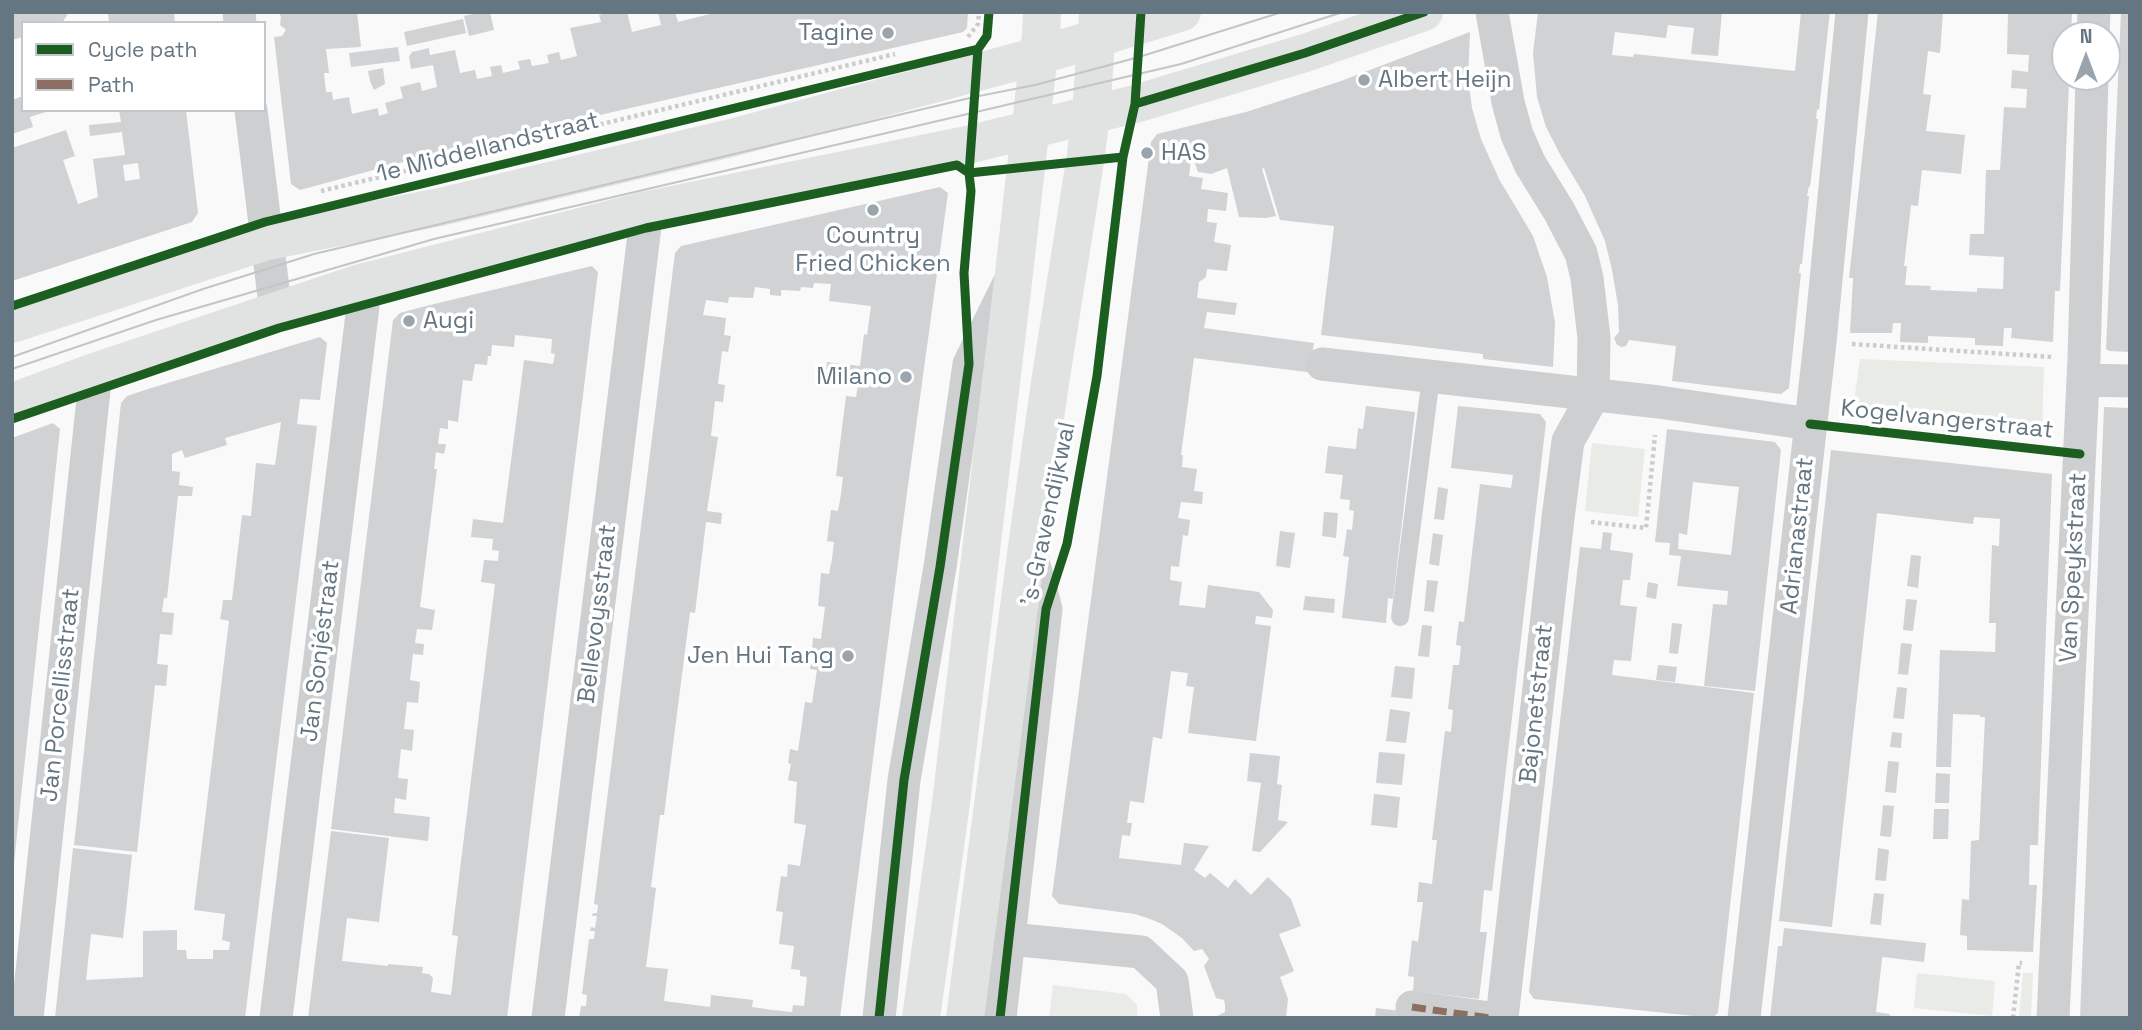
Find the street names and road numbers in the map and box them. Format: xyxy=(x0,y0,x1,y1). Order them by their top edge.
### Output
street label: 1e Middellandstraat xyxy=(374,106,602,190)
street label: Kogelvangerstraat xyxy=(1839,394,2055,446)
street label: 's-Gravendijkwal xyxy=(1015,419,1083,609)
street label: Adrianastraat xyxy=(1775,456,1821,616)
street label: Van Speykstraat xyxy=(2055,472,2093,664)
street label: Bellevoysstraat xyxy=(573,523,623,705)
street label: Jan Sonjéstraat xyxy=(296,559,346,743)
street label: Jan Porcellisstraat xyxy=(35,587,87,803)
street label: Bajonetstraat xyxy=(1514,623,1560,785)

